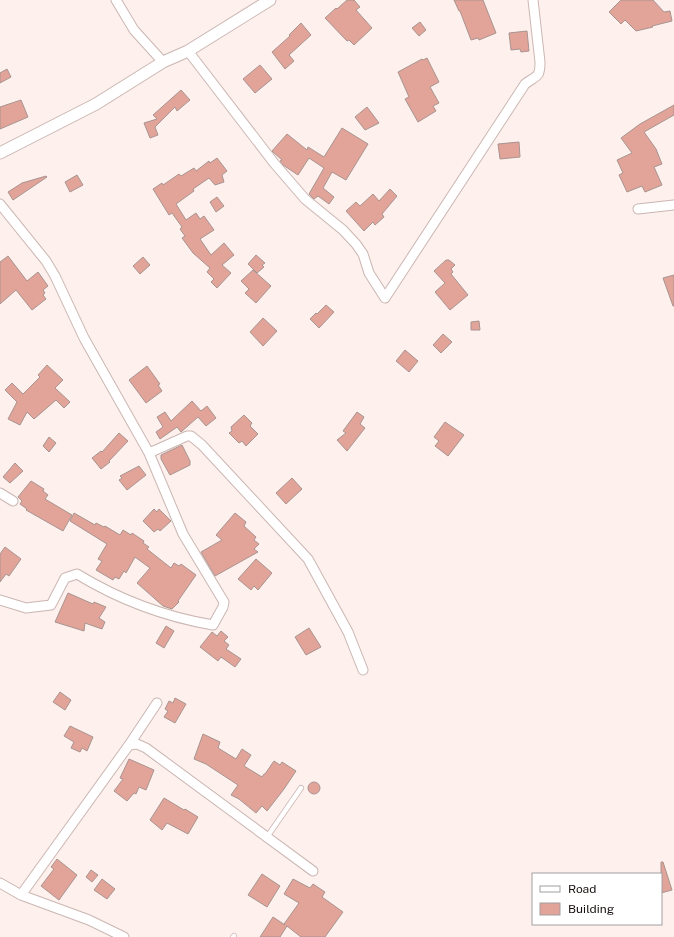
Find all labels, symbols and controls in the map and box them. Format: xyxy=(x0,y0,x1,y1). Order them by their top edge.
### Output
legend xyxy=(532,873,662,925)
text: Road xyxy=(568,882,596,896)
text: Building xyxy=(568,902,614,916)

